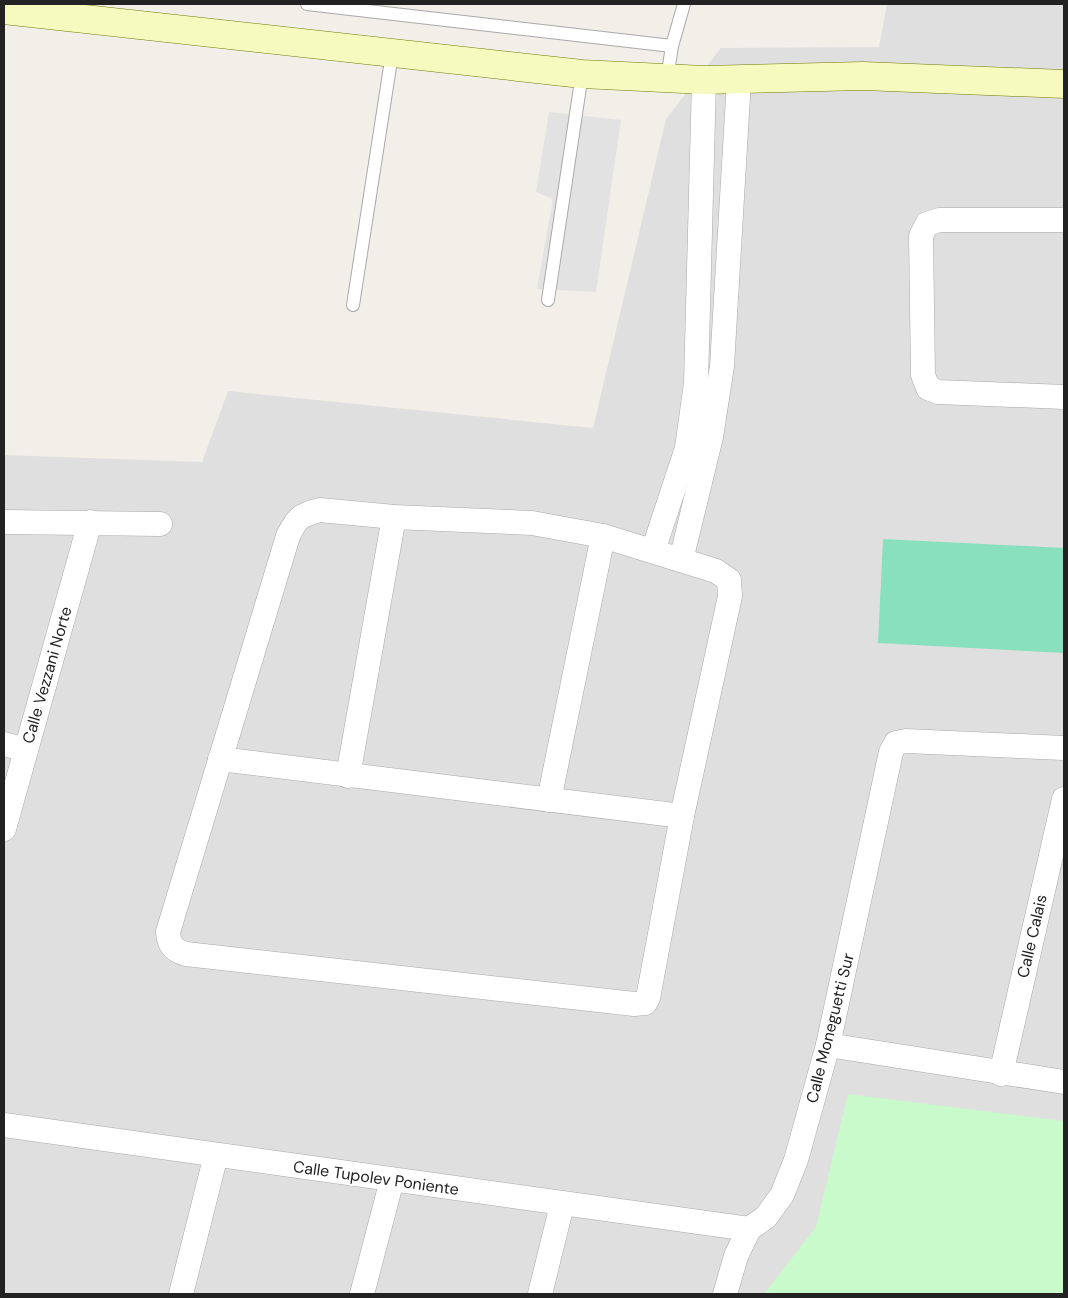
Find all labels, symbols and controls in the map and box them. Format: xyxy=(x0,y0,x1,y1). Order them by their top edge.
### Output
street label: Calle Vezzani Norte xyxy=(17,604,77,746)
street label: Calle Calais xyxy=(1012,892,1052,980)
street label: Calle Moneguetti Sur xyxy=(801,951,859,1105)
street label: Calle Tupolev Poniente xyxy=(292,1156,460,1200)

